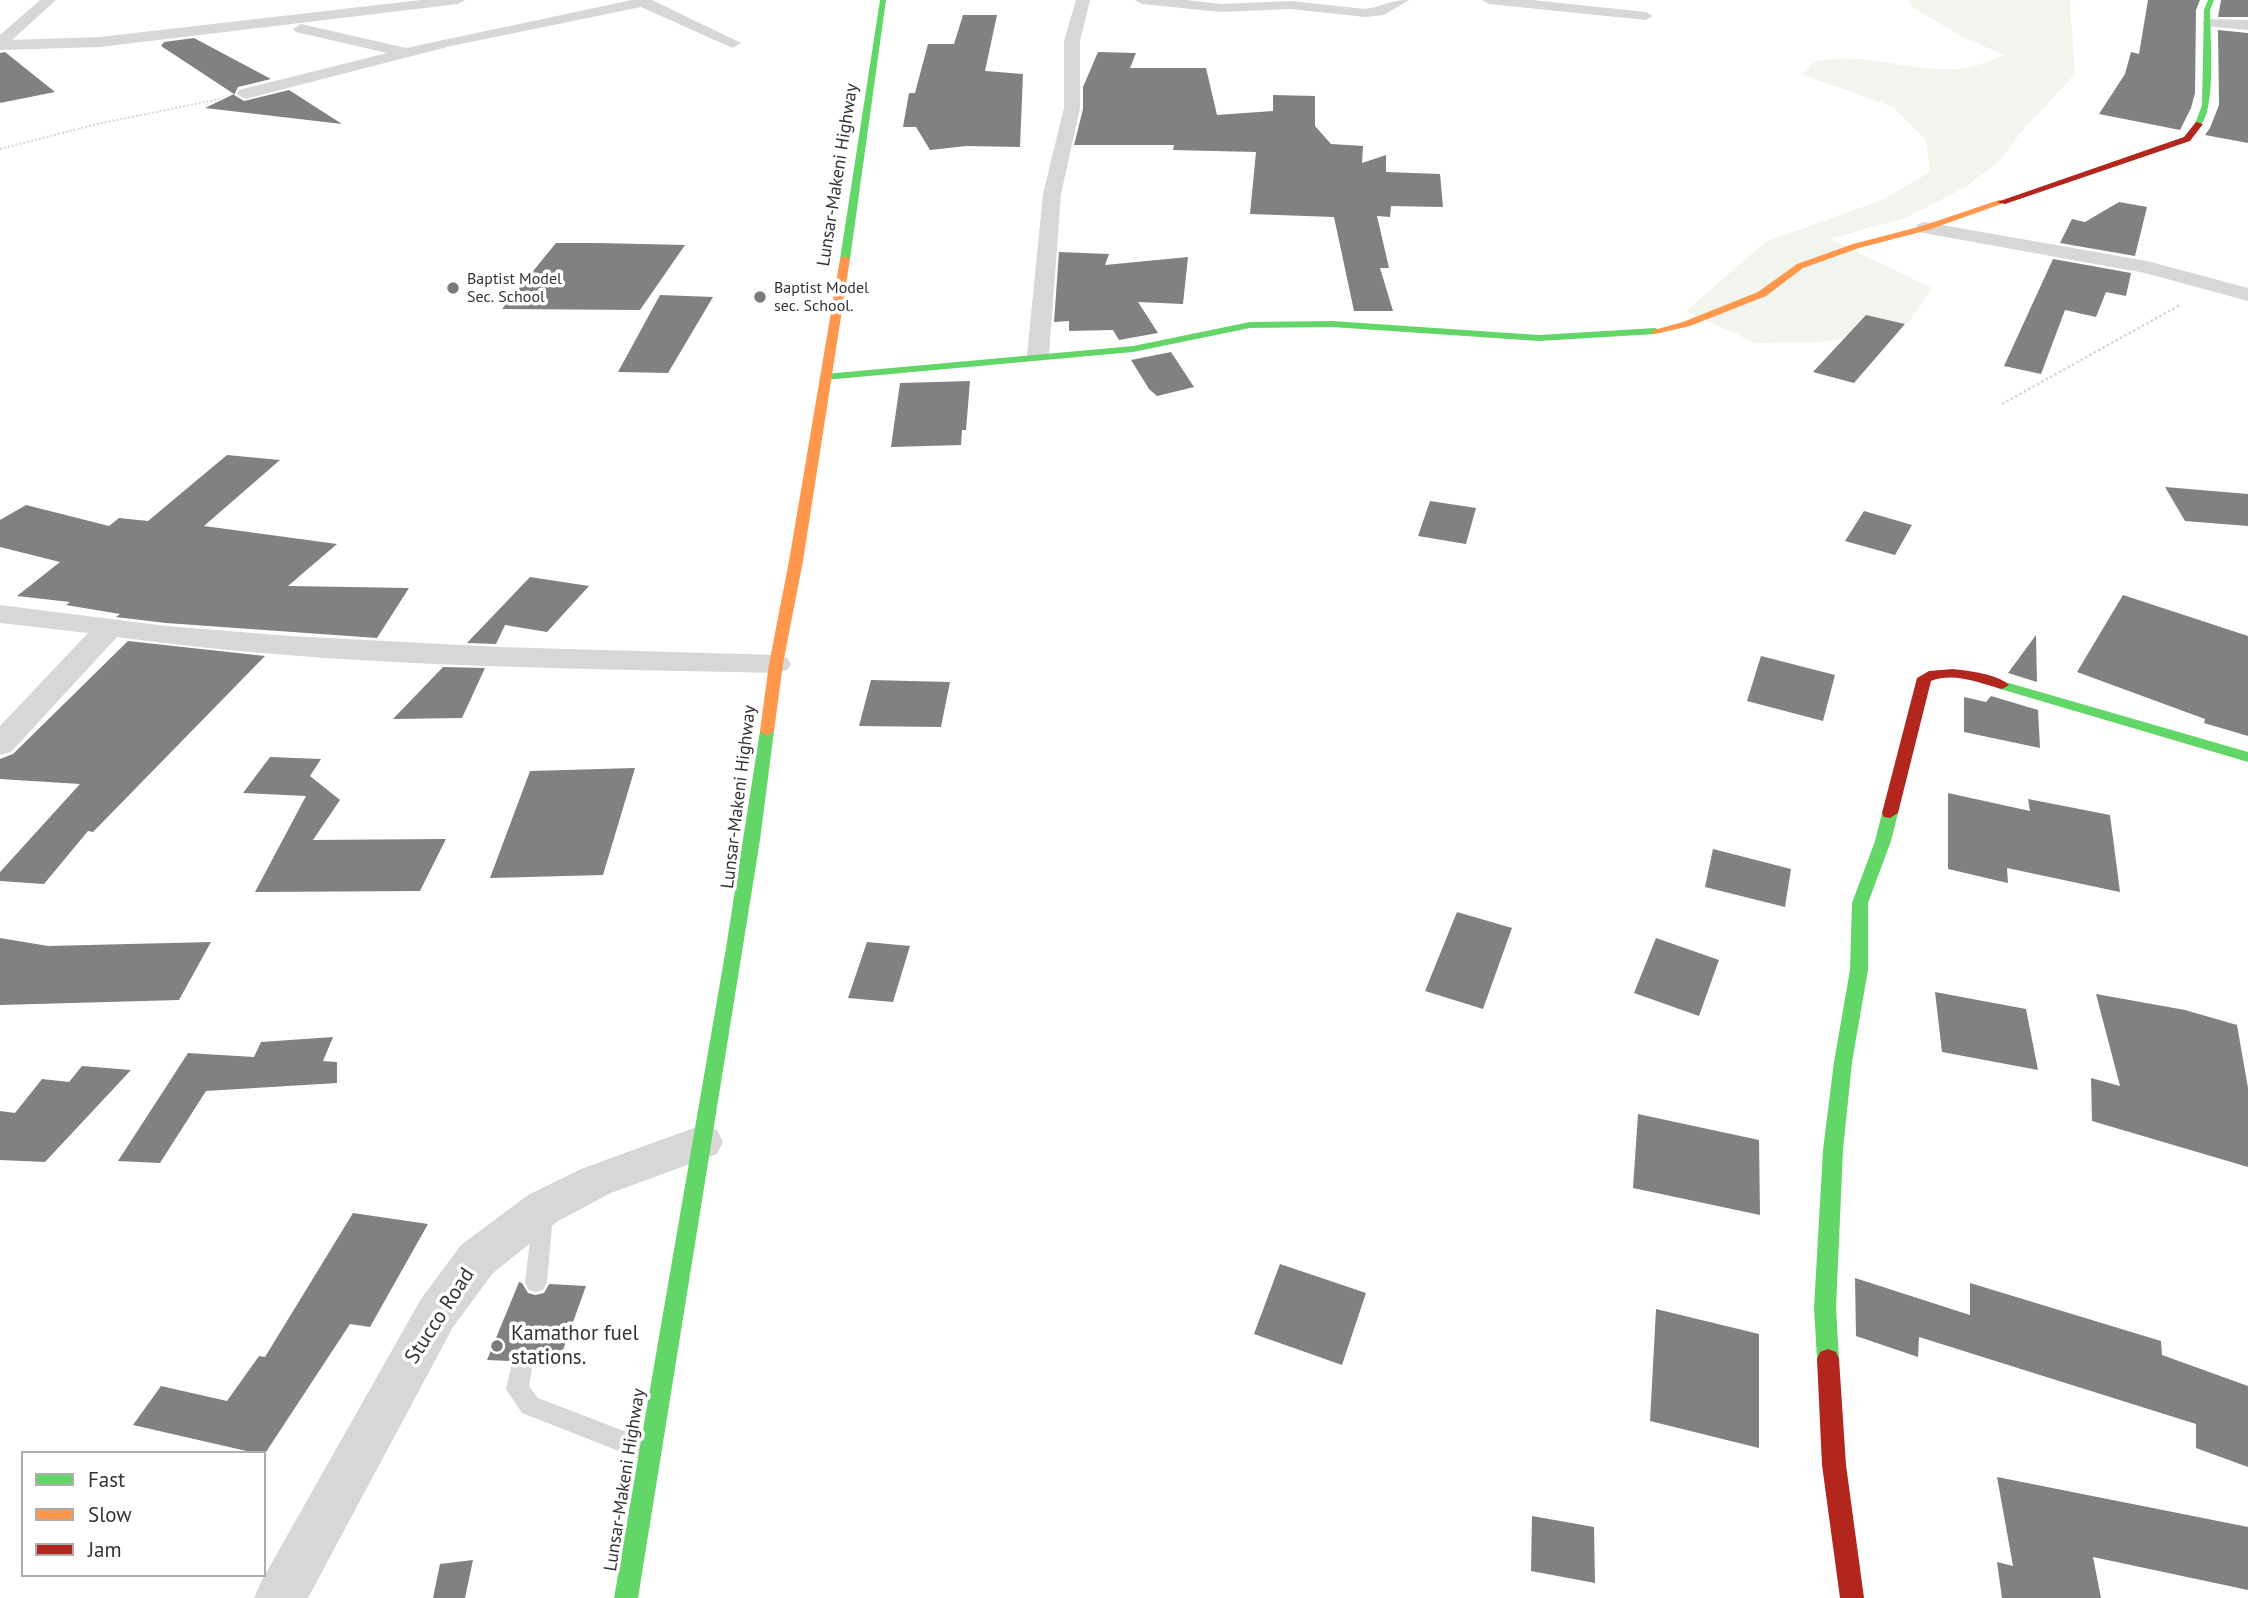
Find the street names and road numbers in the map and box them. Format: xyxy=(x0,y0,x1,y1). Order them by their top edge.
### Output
street label: Lunsar-Makeni Highway xyxy=(813,82,863,268)
street label: Lunsar-Makeni Highway xyxy=(717,704,761,890)
street label: Stucco Road xyxy=(400,1263,480,1369)
street label: Lunsar-Makeni Highway xyxy=(600,1387,650,1573)

